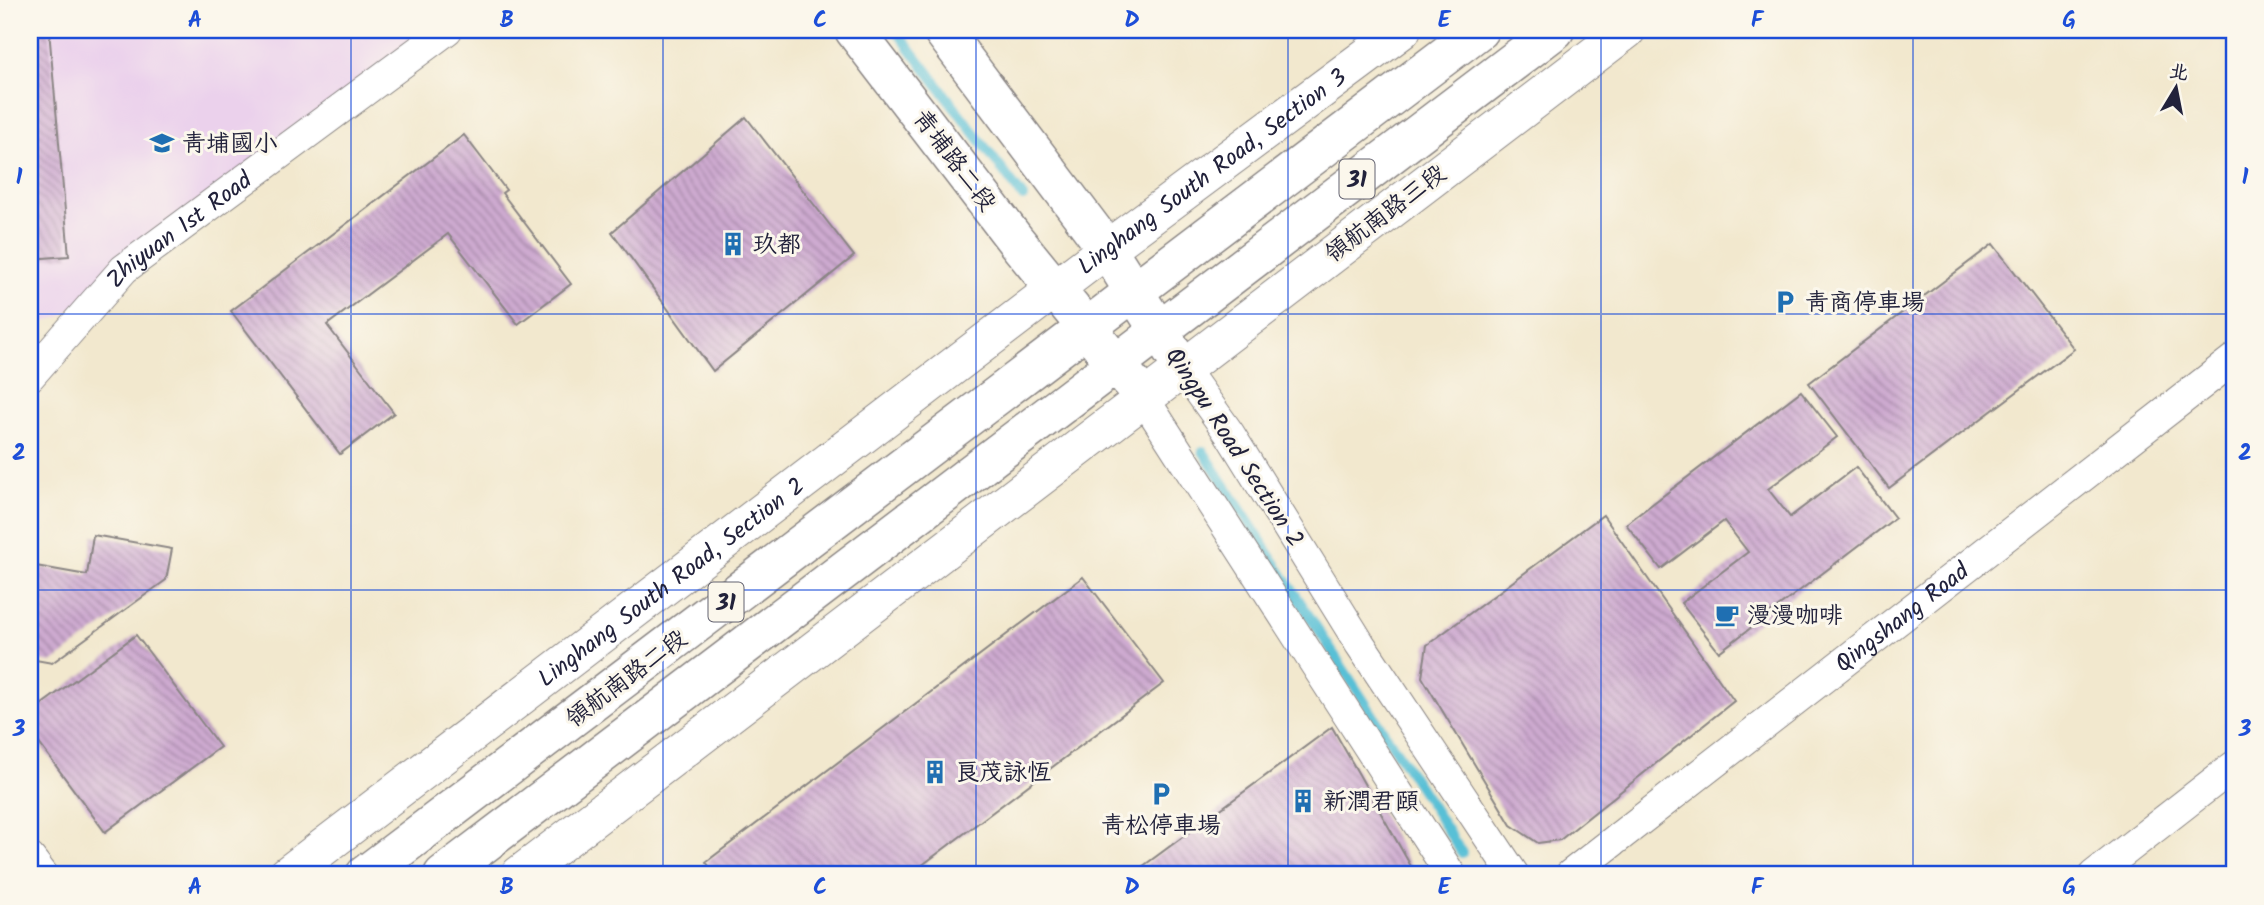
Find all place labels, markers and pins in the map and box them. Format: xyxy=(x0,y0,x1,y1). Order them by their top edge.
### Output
place label: 青埔國小 xyxy=(182,125,278,164)
school or university icon: 青埔國小 xyxy=(148,129,176,157)
place label: 玖都 xyxy=(753,226,801,265)
building icon: 玖都 xyxy=(719,230,747,258)
place label: 青商停車場 xyxy=(1805,284,1925,323)
parking icon: 青商停車場 xyxy=(1771,288,1799,316)
place label: 漫漫咖啡 xyxy=(1747,597,1843,636)
cafe icon: 漫漫咖啡 xyxy=(1713,601,1741,629)
place label: 良茂詠恆 xyxy=(955,754,1051,793)
building icon: 良茂詠恆 xyxy=(921,758,949,786)
parking icon: 青松停車場 xyxy=(1147,780,1175,808)
place label: 新潤君頤 xyxy=(1323,783,1419,822)
building icon: 新潤君頤 xyxy=(1289,787,1317,815)
place label: 青松停車場 xyxy=(1101,807,1221,846)

